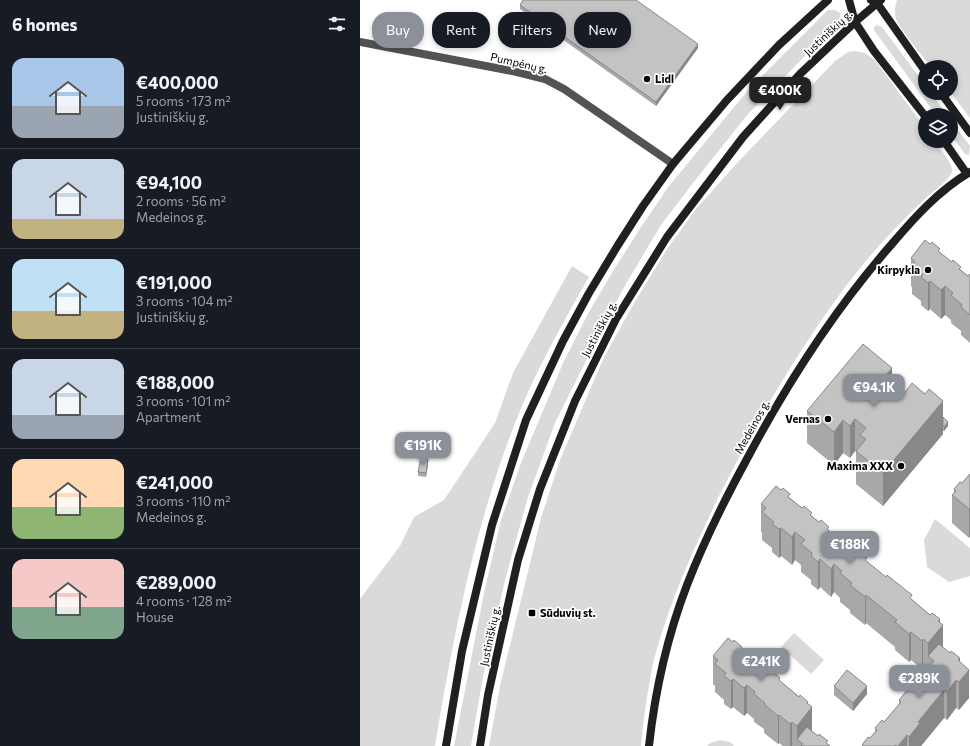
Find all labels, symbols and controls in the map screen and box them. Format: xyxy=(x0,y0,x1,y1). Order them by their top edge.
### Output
street label: Justiniškių g. xyxy=(801,7,856,59)
chip: Buy xyxy=(372,12,424,48)
chip: Rent xyxy=(432,12,490,48)
chip: Filters xyxy=(498,12,566,48)
chip: New xyxy=(574,12,631,48)
icon: filters xyxy=(326,13,348,35)
text: 6 homes xyxy=(12,14,77,35)
street label: Pumpėnų g. xyxy=(489,50,549,75)
map controls xyxy=(918,60,958,148)
button: locate xyxy=(918,60,958,100)
text: €400,000 xyxy=(136,72,219,93)
place label: Lidl xyxy=(655,72,674,85)
icon: home xyxy=(44,74,92,122)
marker: Lidl xyxy=(642,74,652,84)
pin: €400K xyxy=(752,77,808,111)
text: €400K xyxy=(758,82,802,98)
text: 5 rooms · 173 m² xyxy=(136,93,231,109)
button: layers xyxy=(918,108,958,148)
text: Justiniškių g. xyxy=(136,109,209,125)
text: €94,100 xyxy=(136,172,202,193)
icon: home xyxy=(44,175,92,223)
text: 2 rooms · 56 m² xyxy=(136,193,226,209)
text: Medeinos g. xyxy=(136,209,207,225)
place label: Kirpykla xyxy=(877,263,920,276)
marker: Kirpykla xyxy=(923,265,933,275)
text: €191,000 xyxy=(136,272,212,293)
icon: home xyxy=(44,275,92,323)
text: 3 rooms · 104 m² xyxy=(136,293,233,309)
street label: Justiniškių g. xyxy=(578,298,620,359)
text: Justiniškių g. xyxy=(136,309,209,325)
text: €188,000 xyxy=(136,372,214,393)
pin: €94.1K xyxy=(841,374,907,408)
icon: home xyxy=(44,375,92,423)
text: €94.1K xyxy=(853,379,895,395)
text: 3 rooms · 101 m² xyxy=(136,393,230,409)
street label: Medeinos g. xyxy=(731,397,772,456)
text: Apartment xyxy=(136,409,201,425)
place label: Vernas xyxy=(785,412,820,425)
marker: Vernas xyxy=(823,414,833,424)
pin: €191K xyxy=(395,432,451,466)
text: €191K xyxy=(404,437,442,453)
place label: Maxima XXX xyxy=(826,459,893,472)
marker: Maxima XXX xyxy=(896,461,906,471)
text: €241,000 xyxy=(136,472,213,493)
icon: home xyxy=(44,475,92,523)
text: 3 rooms · 110 m² xyxy=(136,493,230,509)
text: Medeinos g. xyxy=(136,509,207,525)
pin: €188K xyxy=(822,531,878,565)
text: €188K xyxy=(830,536,870,552)
text: €289,000 xyxy=(136,572,216,593)
icon: home xyxy=(44,575,92,623)
text: 4 rooms · 128 m² xyxy=(136,593,232,609)
street label: Justiniškių g. xyxy=(477,604,503,667)
place label: Sūduvių st. xyxy=(540,606,596,619)
marker: Sūduvių st. xyxy=(527,608,537,618)
text: House xyxy=(136,609,174,625)
pin: €241K xyxy=(733,648,789,682)
text: €241K xyxy=(742,653,780,669)
pin: €289K xyxy=(891,665,947,699)
text: €289K xyxy=(898,670,940,686)

